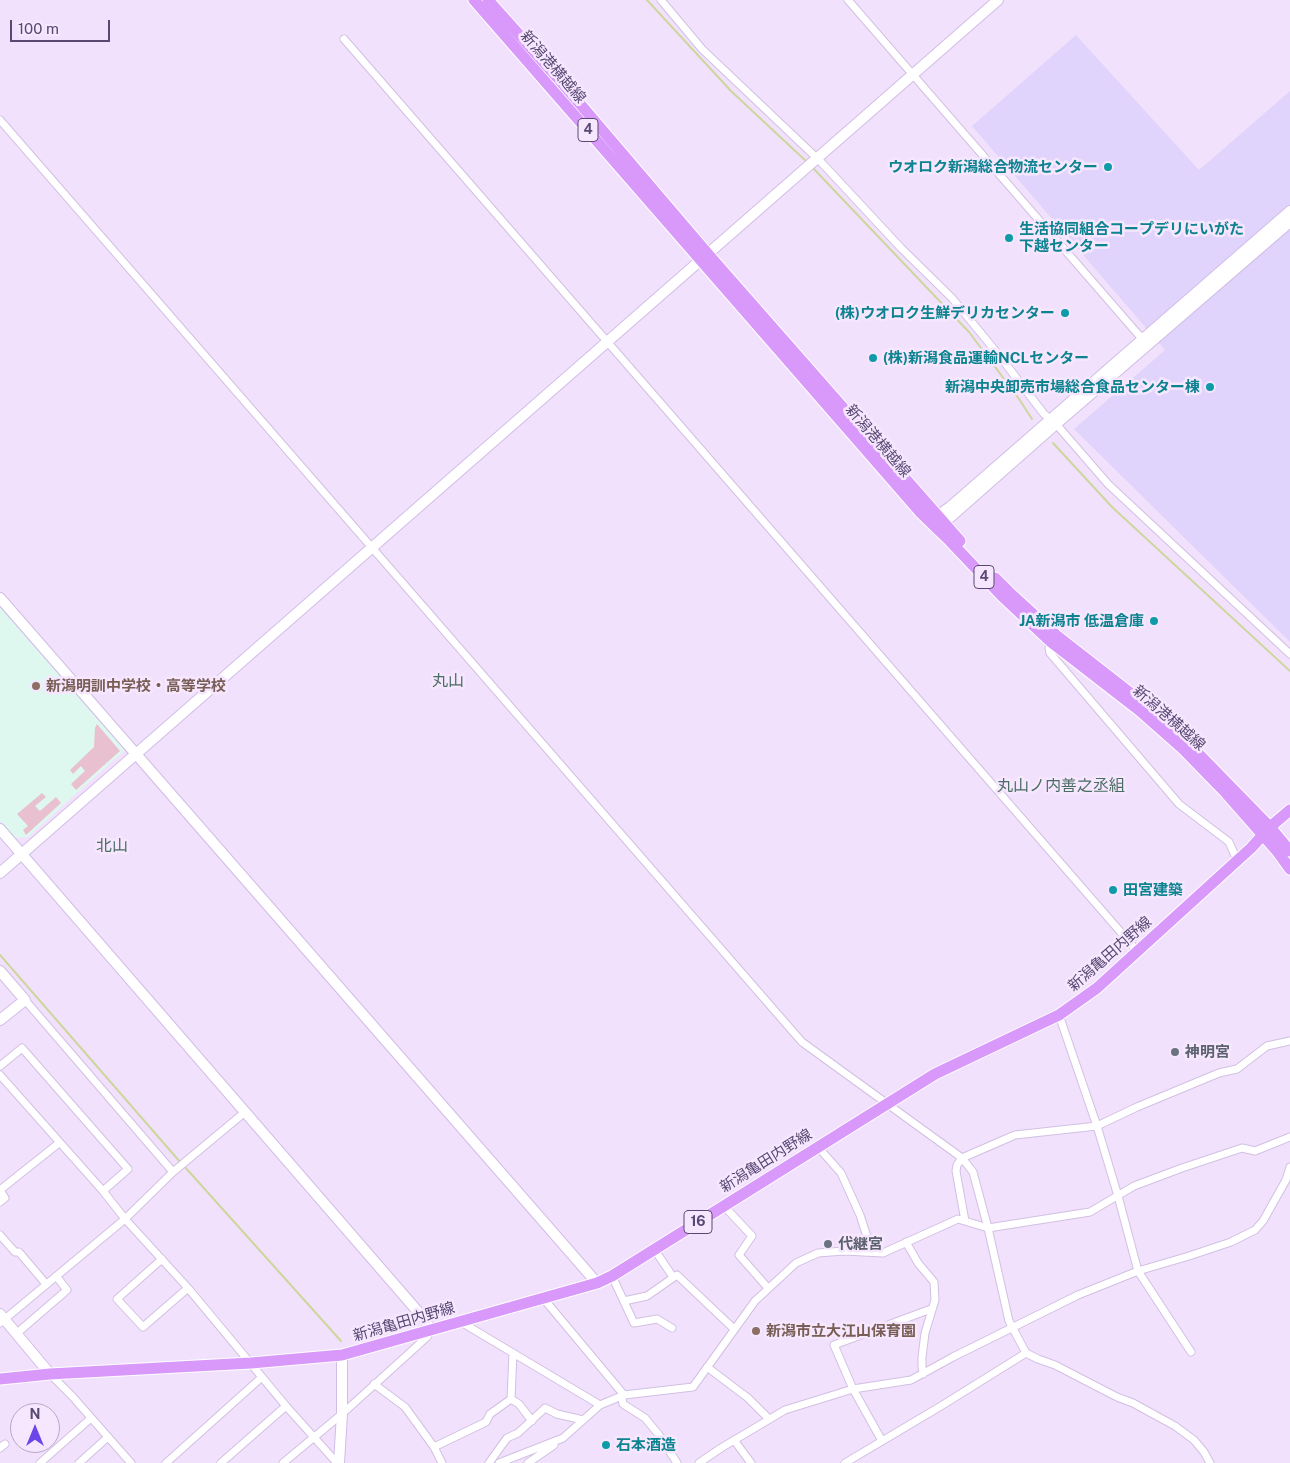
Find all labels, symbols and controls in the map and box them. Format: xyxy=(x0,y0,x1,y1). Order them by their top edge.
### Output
scale bar xyxy=(12,10,112,42)
text: 100 m xyxy=(18,20,59,37)
street label: 新潟港横越線 xyxy=(517,27,589,107)
road number: 4 xyxy=(578,118,598,142)
place label: ウオロク新潟総合物流センター xyxy=(888,158,1098,176)
marker: ウオロク新潟総合物流センター xyxy=(1102,161,1114,173)
place label: 生活協同組合コープデリにいがた 下越センター xyxy=(1019,220,1244,255)
marker: 生活協同組合コープデリにいがた 下越センター xyxy=(1003,232,1015,244)
place label: (株)ウオロク生鮮デリカセンター xyxy=(835,304,1055,322)
marker: (株)ウオロク生鮮デリカセンター xyxy=(1059,307,1071,319)
place label: (株)新潟食品運輸NCLセンター xyxy=(883,349,1089,367)
marker: (株)新潟食品運輸NCLセンター xyxy=(867,352,879,364)
place label: 新潟中央卸売市場総合食品センター棟 xyxy=(945,378,1200,396)
marker: 新潟中央卸売市場総合食品センター棟 xyxy=(1204,381,1216,393)
street label: 新潟港横越線 xyxy=(842,401,914,481)
road number: 4 xyxy=(974,566,994,588)
place label: JA新潟市 低温倉庫 xyxy=(1019,612,1144,630)
marker: JA新潟市 低温倉庫 xyxy=(1148,615,1160,627)
district label: 丸山 xyxy=(432,671,464,691)
place label: 新潟明訓中学校・高等学校 xyxy=(46,677,226,695)
marker: 新潟明訓中学校・高等学校 xyxy=(30,680,42,692)
street label: 新潟港横越線 xyxy=(1129,682,1209,754)
district label: 丸山ノ内善之丞組 xyxy=(997,776,1125,796)
district label: 北山 xyxy=(96,836,128,856)
place label: 田宮建築 xyxy=(1123,881,1183,899)
marker: 田宮建築 xyxy=(1107,884,1119,896)
street label: 新潟亀田内野線 xyxy=(1064,913,1156,995)
place label: 神明宮 xyxy=(1185,1043,1230,1061)
marker: 神明宮 xyxy=(1169,1046,1181,1058)
street label: 新潟亀田内野線 xyxy=(717,1126,815,1196)
road number: 16 xyxy=(684,1210,712,1234)
place label: 代継宮 xyxy=(838,1235,883,1253)
marker: 代継宮 xyxy=(822,1238,834,1250)
street label: 新潟亀田内野線 xyxy=(351,1299,457,1345)
place label: 新潟市立大江山保育園 xyxy=(766,1322,916,1340)
marker: 新潟市立大江山保育園 xyxy=(750,1325,762,1337)
north arrow xyxy=(10,1403,60,1453)
text: N xyxy=(30,1406,40,1422)
place label: 石本酒造 xyxy=(616,1436,676,1454)
marker: 石本酒造 xyxy=(600,1439,612,1451)

